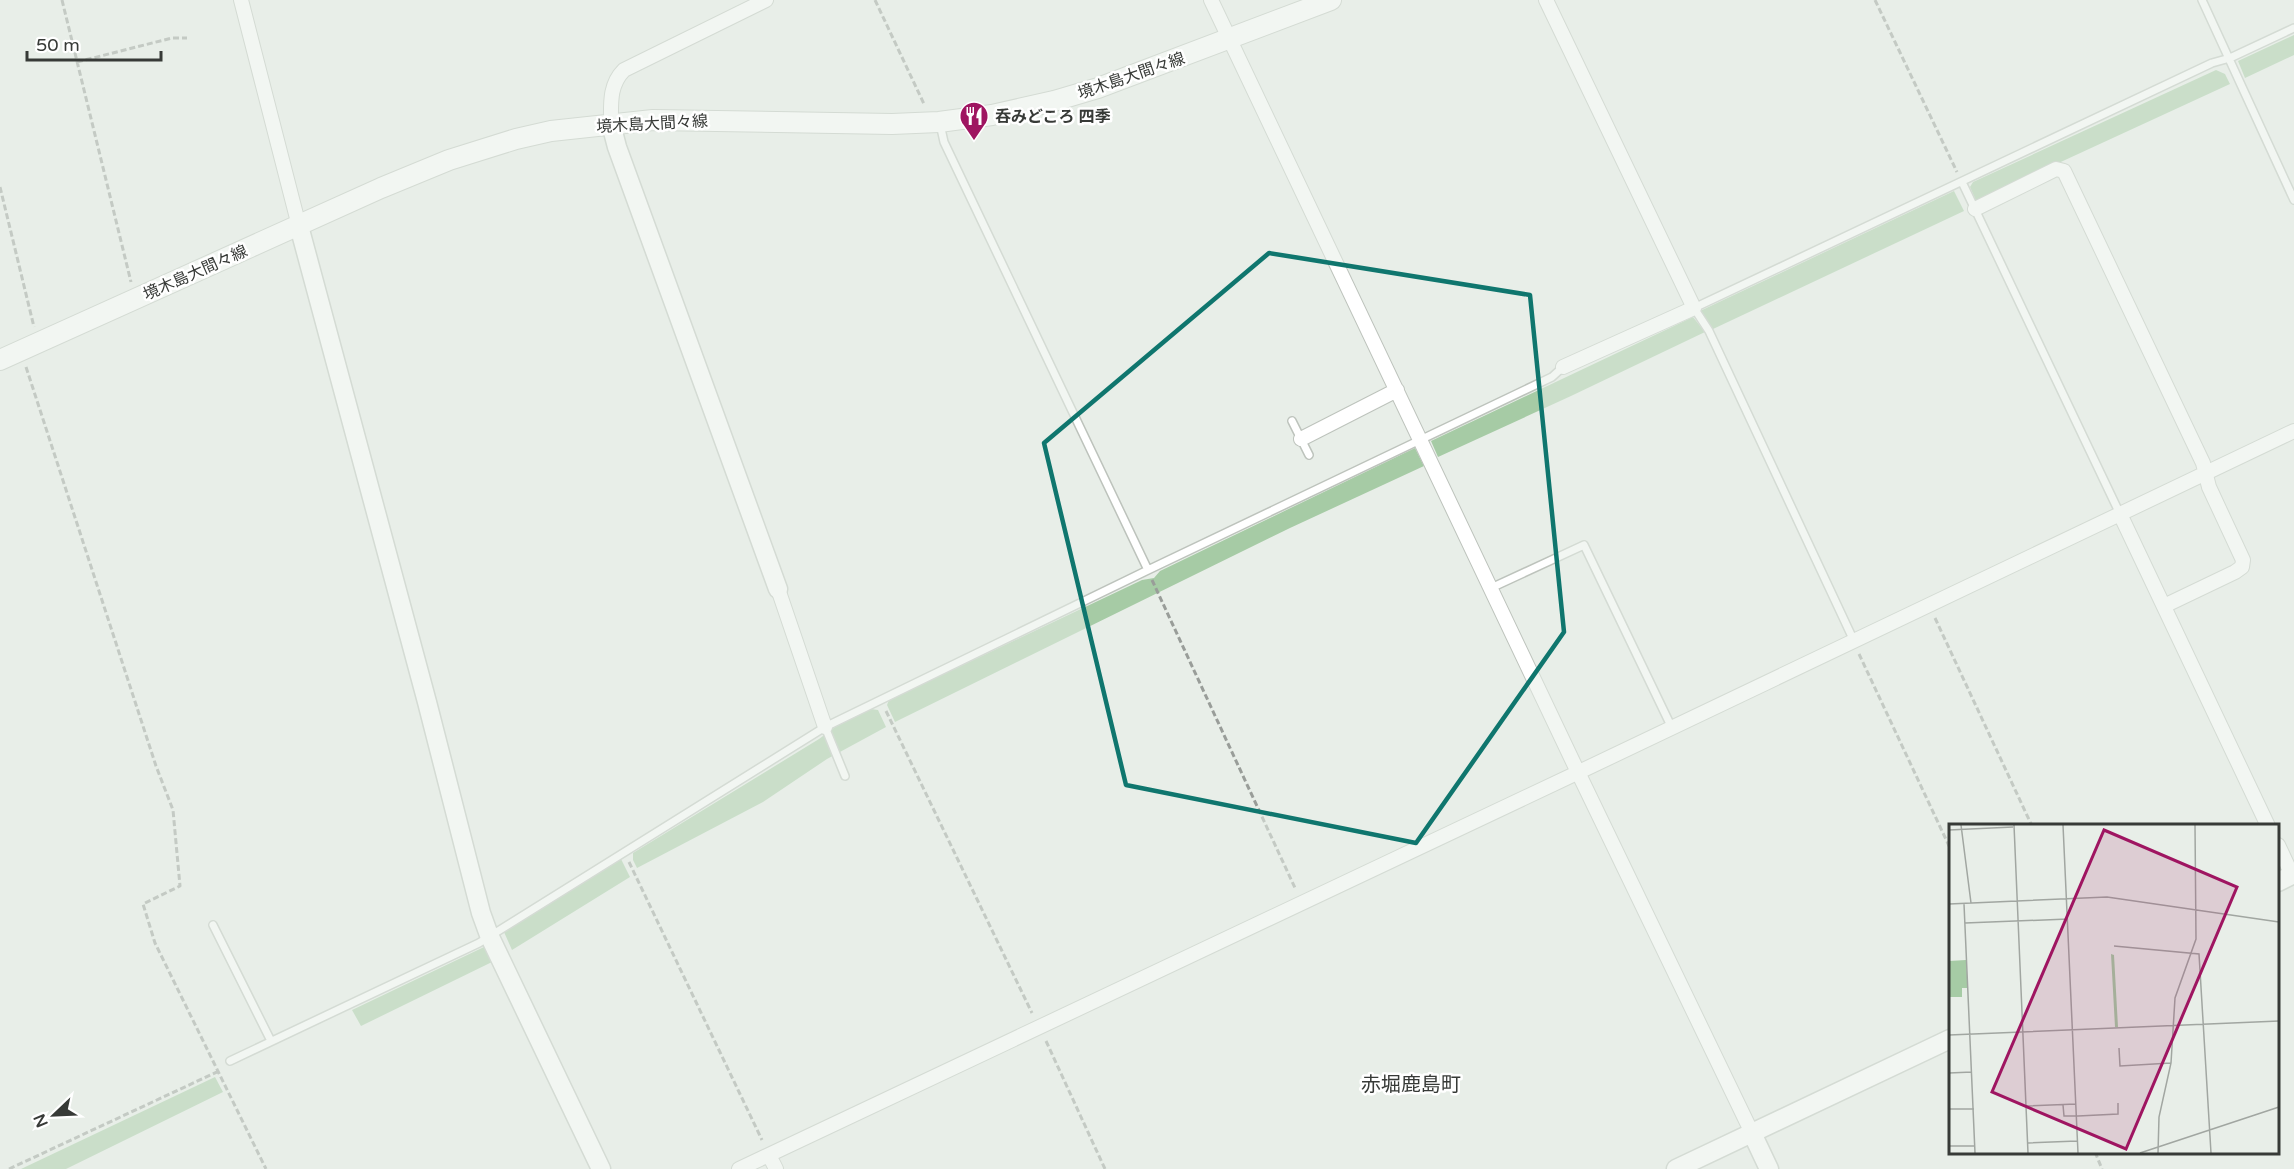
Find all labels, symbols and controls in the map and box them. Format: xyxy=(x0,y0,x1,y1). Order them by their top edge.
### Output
scale bar xyxy=(27,24,160,62)
text: 50 m xyxy=(36,34,80,56)
street label: 境木島大間々線 xyxy=(1075,48,1188,104)
restaurant icon: 呑みどころ 四季 xyxy=(958,100,990,142)
place label: 呑みどころ 四季 xyxy=(995,107,1111,127)
street label: 境木島大間々線 xyxy=(596,111,709,137)
street label: 境木島大間々線 xyxy=(140,241,251,305)
inset map xyxy=(1949,824,2279,1154)
district label: 赤堀鹿島町 xyxy=(1361,1073,1461,1097)
north arrow xyxy=(24,1085,84,1145)
text: N xyxy=(29,1111,53,1130)

